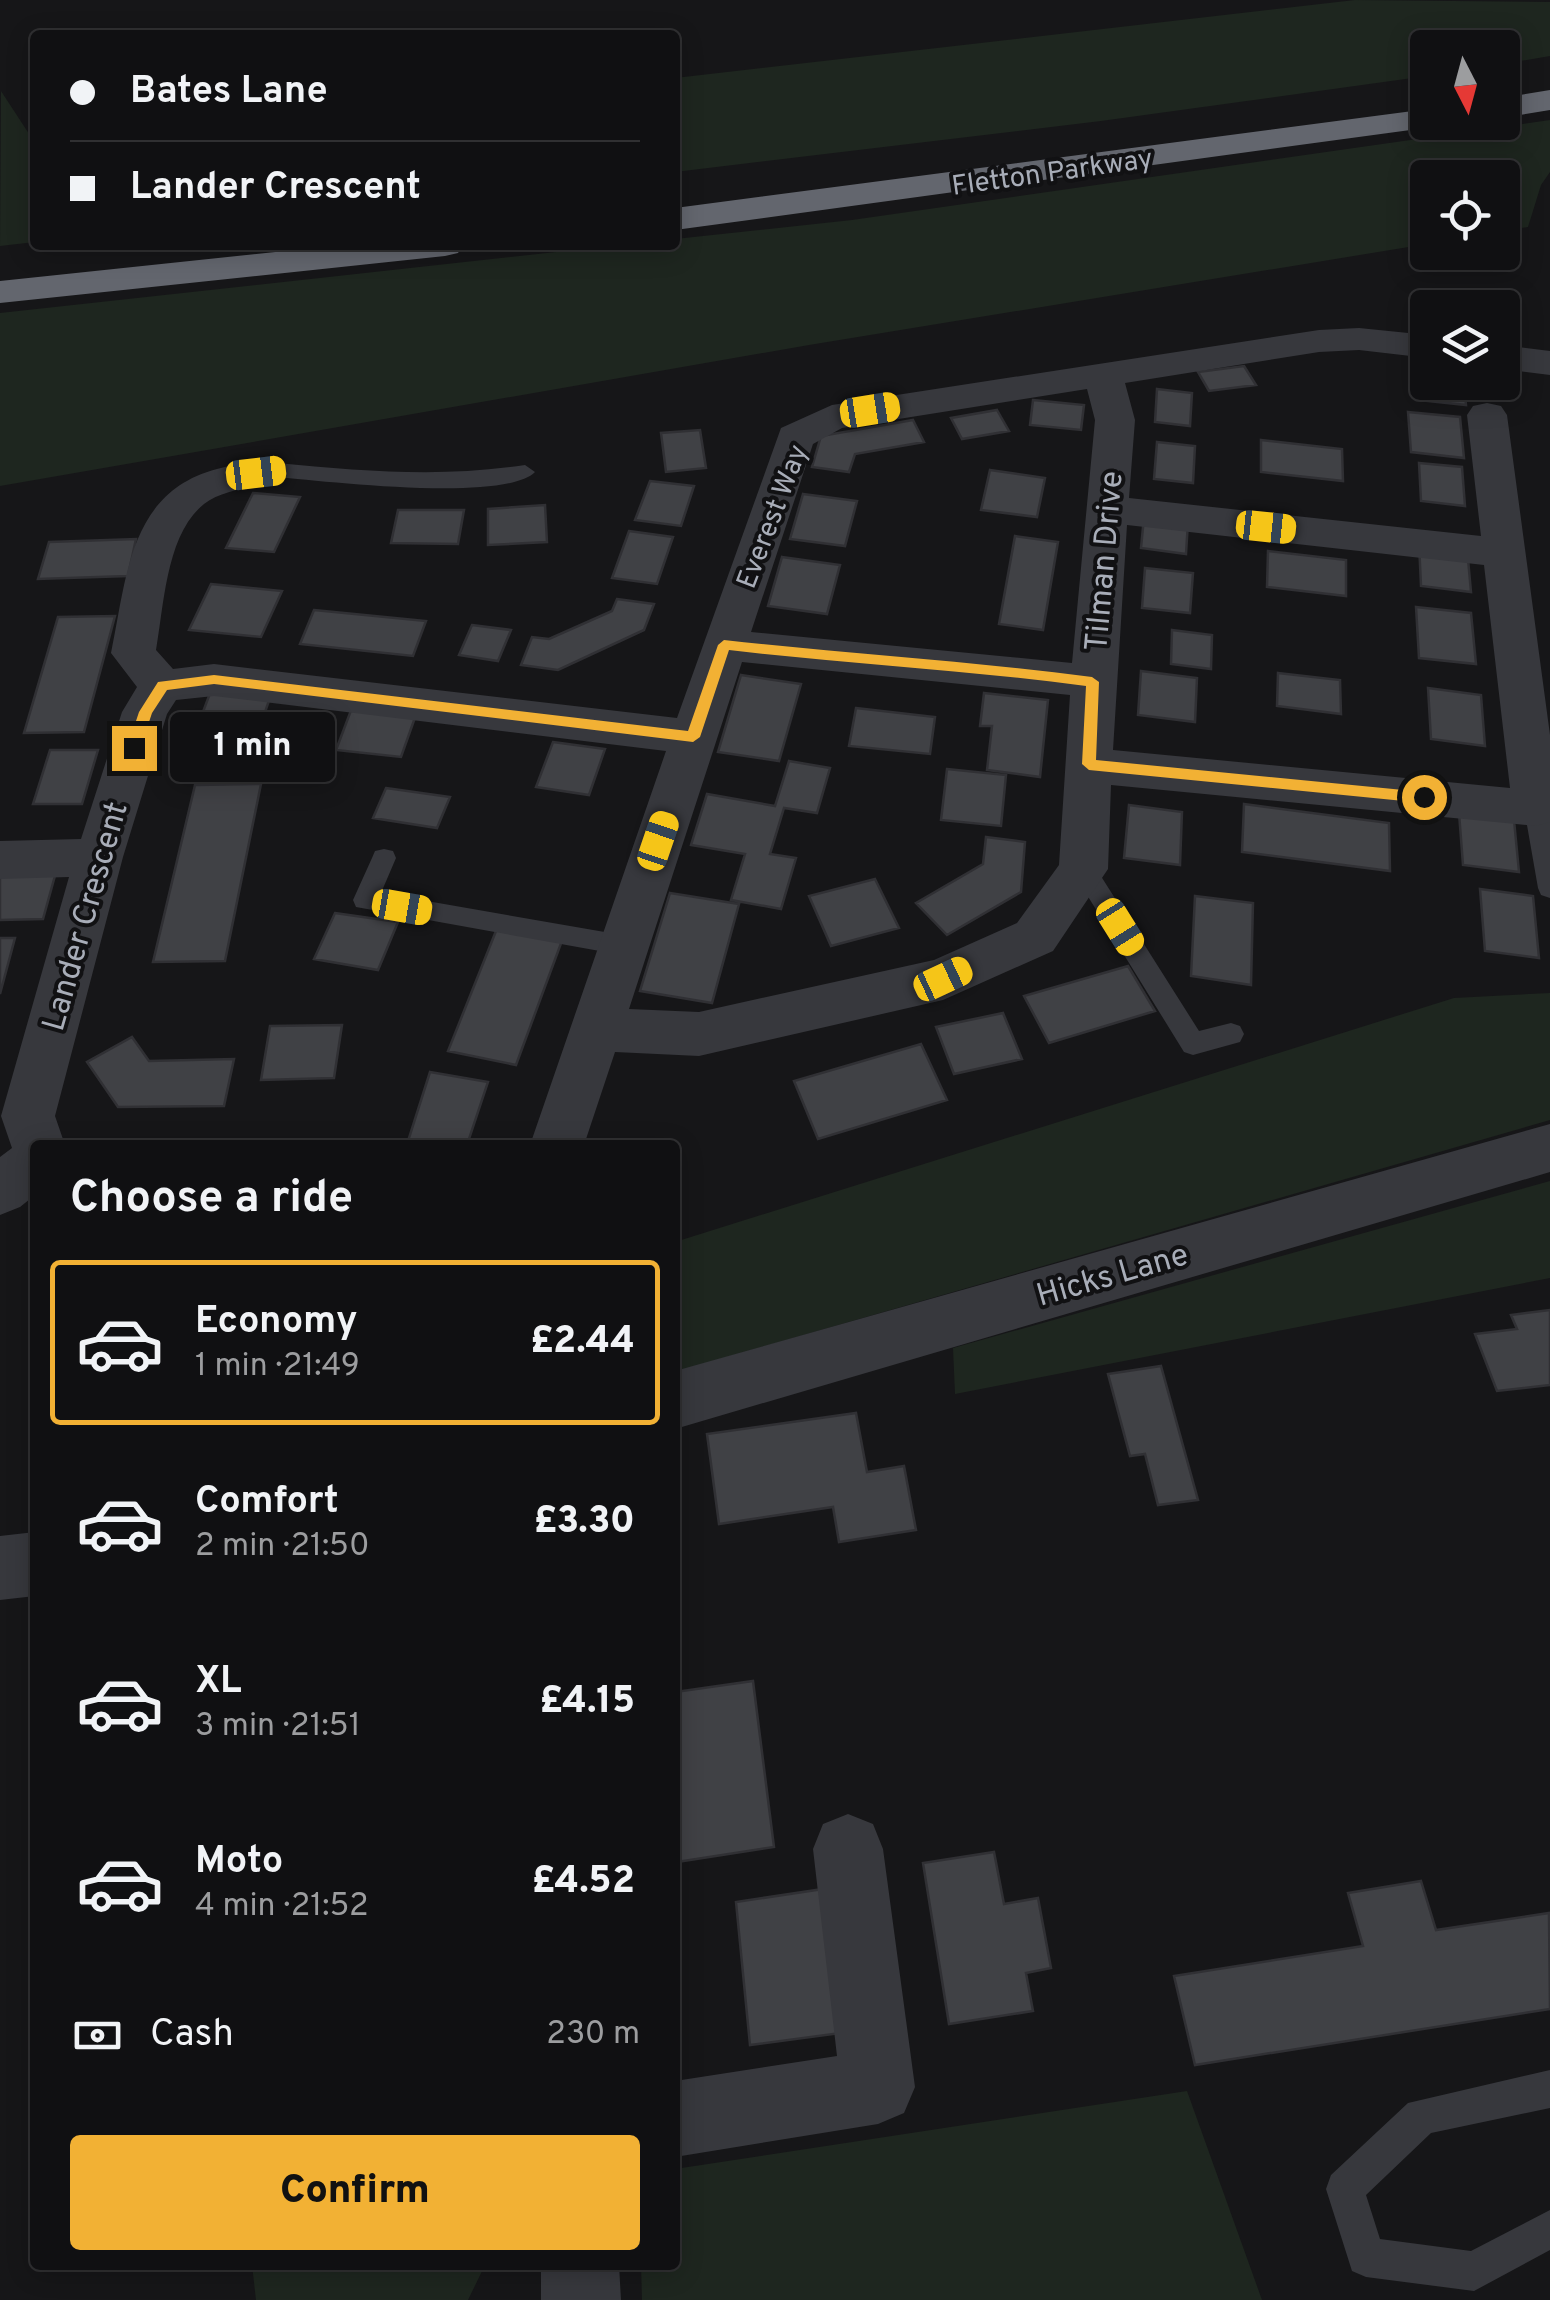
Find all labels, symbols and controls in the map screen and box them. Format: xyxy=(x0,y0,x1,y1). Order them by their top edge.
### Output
north arrow xyxy=(1410,30,1520,140)
map controls xyxy=(1410,30,1520,400)
text: Bates Lane xyxy=(130,68,328,117)
street label: Fletton Parkway xyxy=(950,142,1155,206)
button: locate xyxy=(1410,160,1520,270)
text: Lander Crescent xyxy=(130,164,421,213)
button: layers xyxy=(1410,290,1520,400)
car xyxy=(838,390,902,430)
street label: Everest Way xyxy=(730,440,818,594)
car xyxy=(224,454,288,492)
street label: Tilman Drive xyxy=(1078,469,1134,653)
car xyxy=(1235,509,1297,545)
callout: 1 min xyxy=(169,713,334,783)
route end xyxy=(112,726,157,771)
text: 1 min xyxy=(213,727,292,767)
route start xyxy=(1402,775,1447,820)
street label: Lander Crescent xyxy=(35,798,139,1036)
car xyxy=(634,808,682,874)
car xyxy=(370,887,434,927)
car xyxy=(1091,894,1149,960)
car xyxy=(909,953,977,1005)
text: Choose a ride xyxy=(70,1171,353,1228)
street label: Hicks Lane xyxy=(1032,1236,1193,1318)
icon: car xyxy=(75,1298,165,1388)
text: Economy xyxy=(195,1298,357,1347)
text: £2.44 xyxy=(530,1318,635,1367)
text: 1 min · 21:49 xyxy=(195,1347,360,1387)
icon: car xyxy=(75,1478,165,1568)
text: Comfort xyxy=(195,1478,339,1527)
text: £3.30 xyxy=(534,1498,635,1547)
text: 2 min · 21:50 xyxy=(195,1527,369,1567)
icon: car xyxy=(75,1658,165,1748)
text: XL xyxy=(195,1658,242,1707)
text: £4.15 xyxy=(539,1678,635,1727)
text: 3 min · 21:51 xyxy=(195,1707,361,1747)
icon: car xyxy=(75,1838,165,1928)
text: Moto xyxy=(195,1838,283,1887)
text: £4.52 xyxy=(531,1858,635,1907)
text: 4 min · 21:52 xyxy=(195,1887,369,1927)
icon: cash xyxy=(70,2008,125,2063)
text: Cash xyxy=(150,2011,234,2060)
text: 230 m xyxy=(546,2015,640,2055)
button: Confirm xyxy=(70,2135,640,2250)

